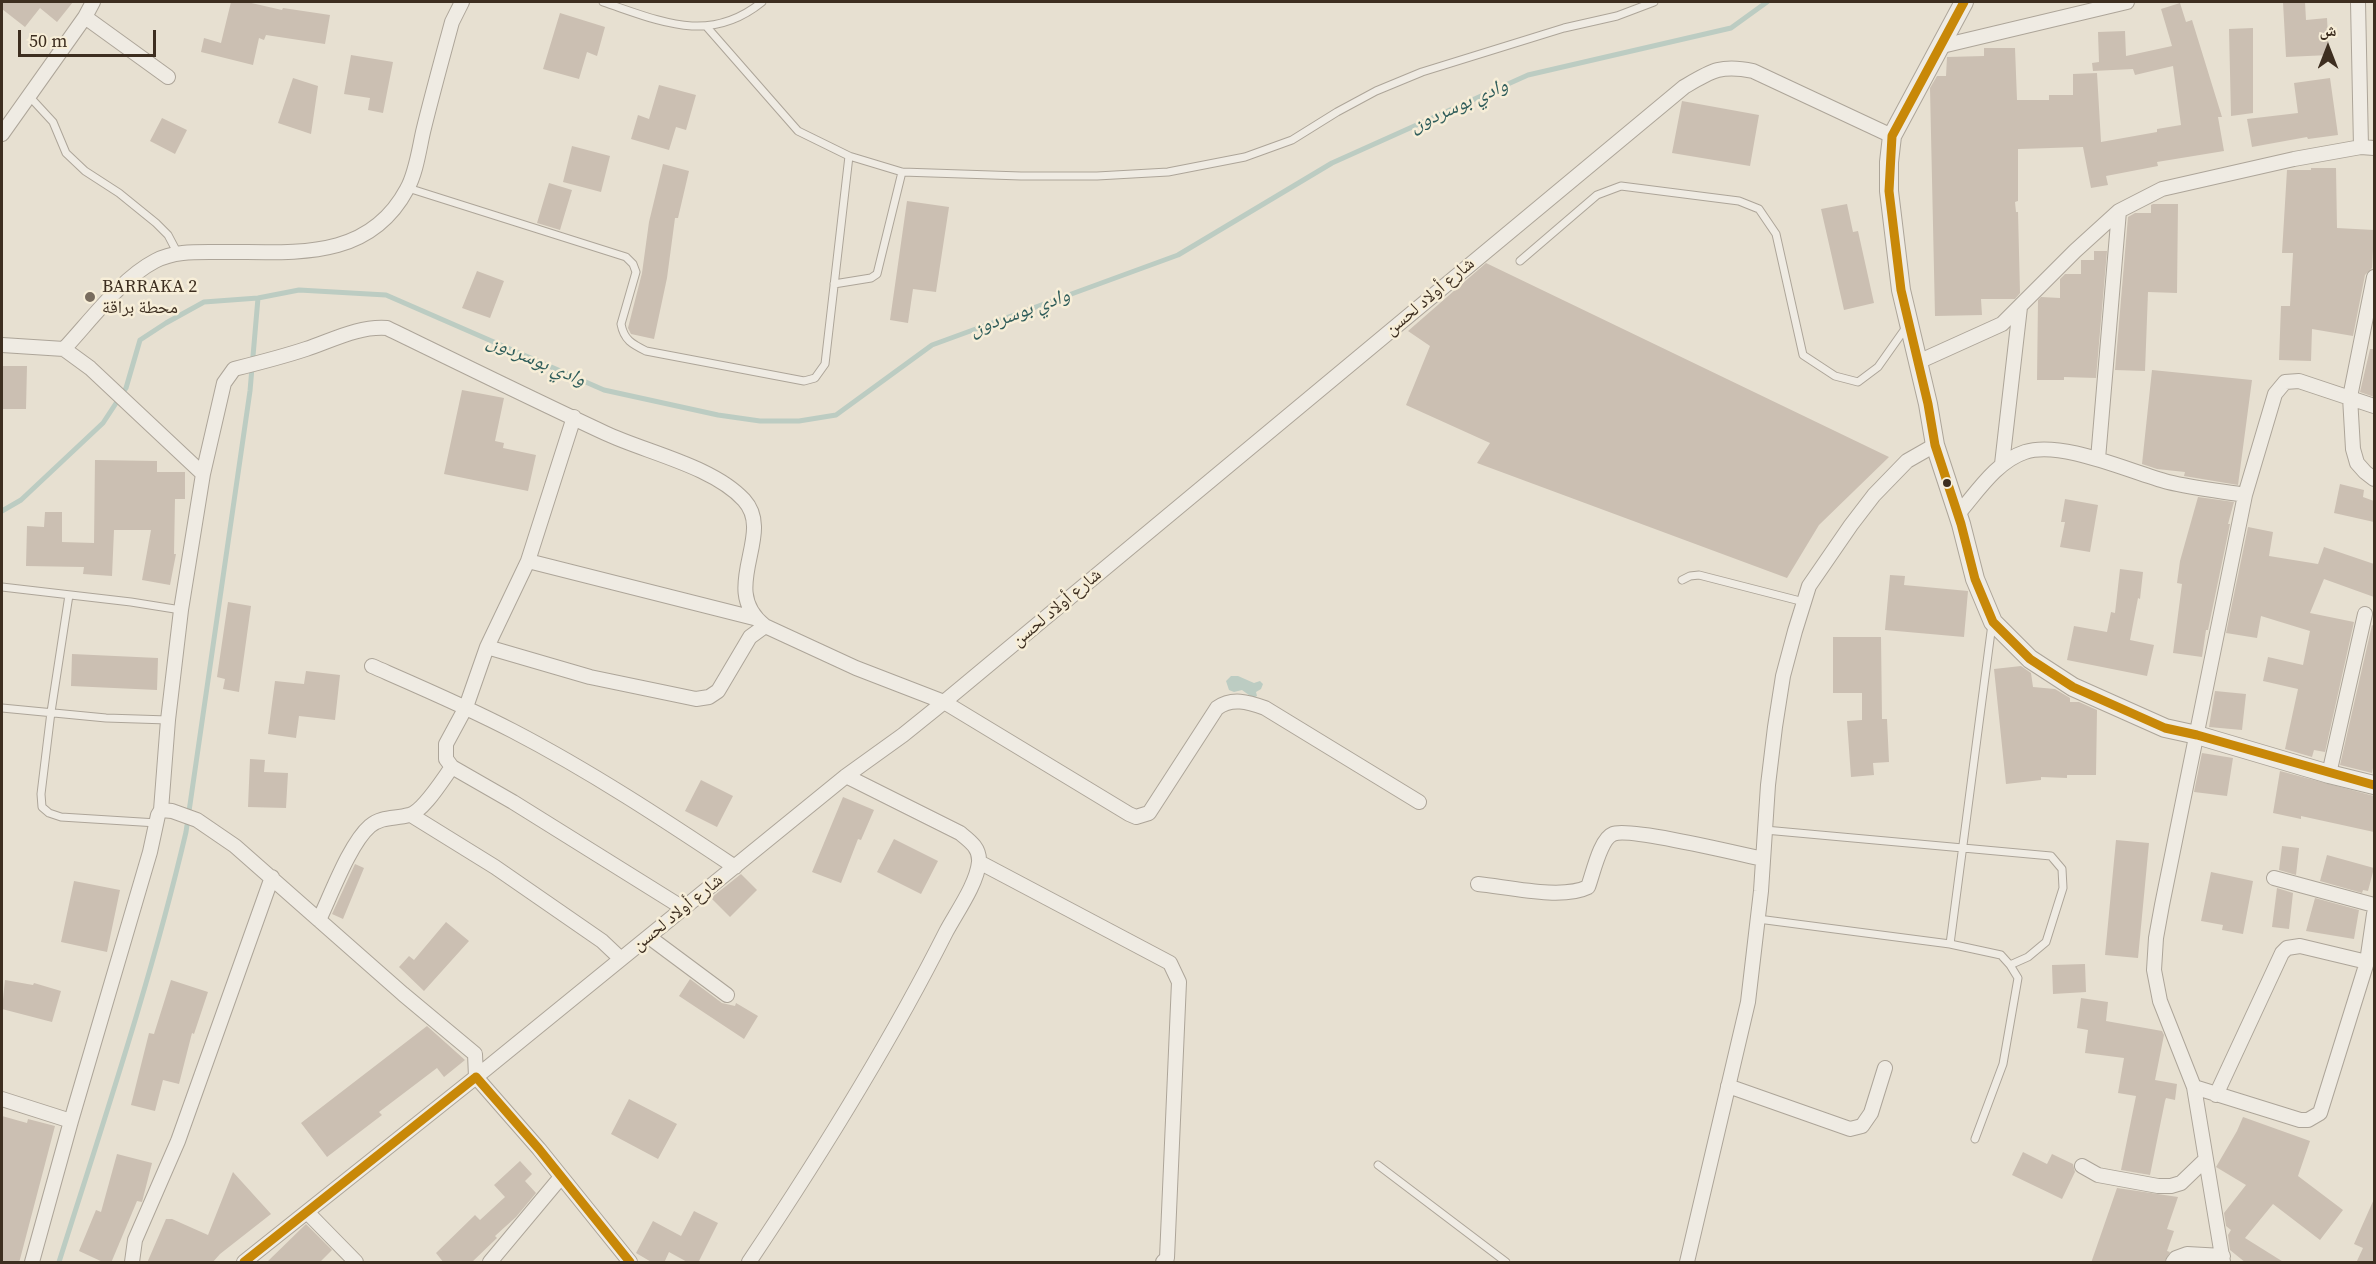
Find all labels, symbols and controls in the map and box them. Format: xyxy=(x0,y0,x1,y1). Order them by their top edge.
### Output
scale bar xyxy=(21,18,159,56)
north arrow xyxy=(2298,18,2358,78)
text: ش xyxy=(2320,19,2336,41)
text: 50 m xyxy=(29,28,67,53)
water label: وادي بوسردون xyxy=(1406,74,1512,138)
street label: شارع أولاد لحسن xyxy=(1381,253,1479,341)
place label: BARRAKA 2 محطة براقة xyxy=(102,276,197,318)
water label: وادي بوسردون xyxy=(967,284,1073,342)
marker: BARRAKA 2 محطة براقة xyxy=(83,290,97,304)
water label: وادي بوسردون xyxy=(483,329,589,393)
unlabelled marker xyxy=(1941,477,1953,489)
street label: شارع أولاد لحسن xyxy=(1008,564,1106,652)
street label: شارع أولاد لحسن xyxy=(628,870,728,956)

